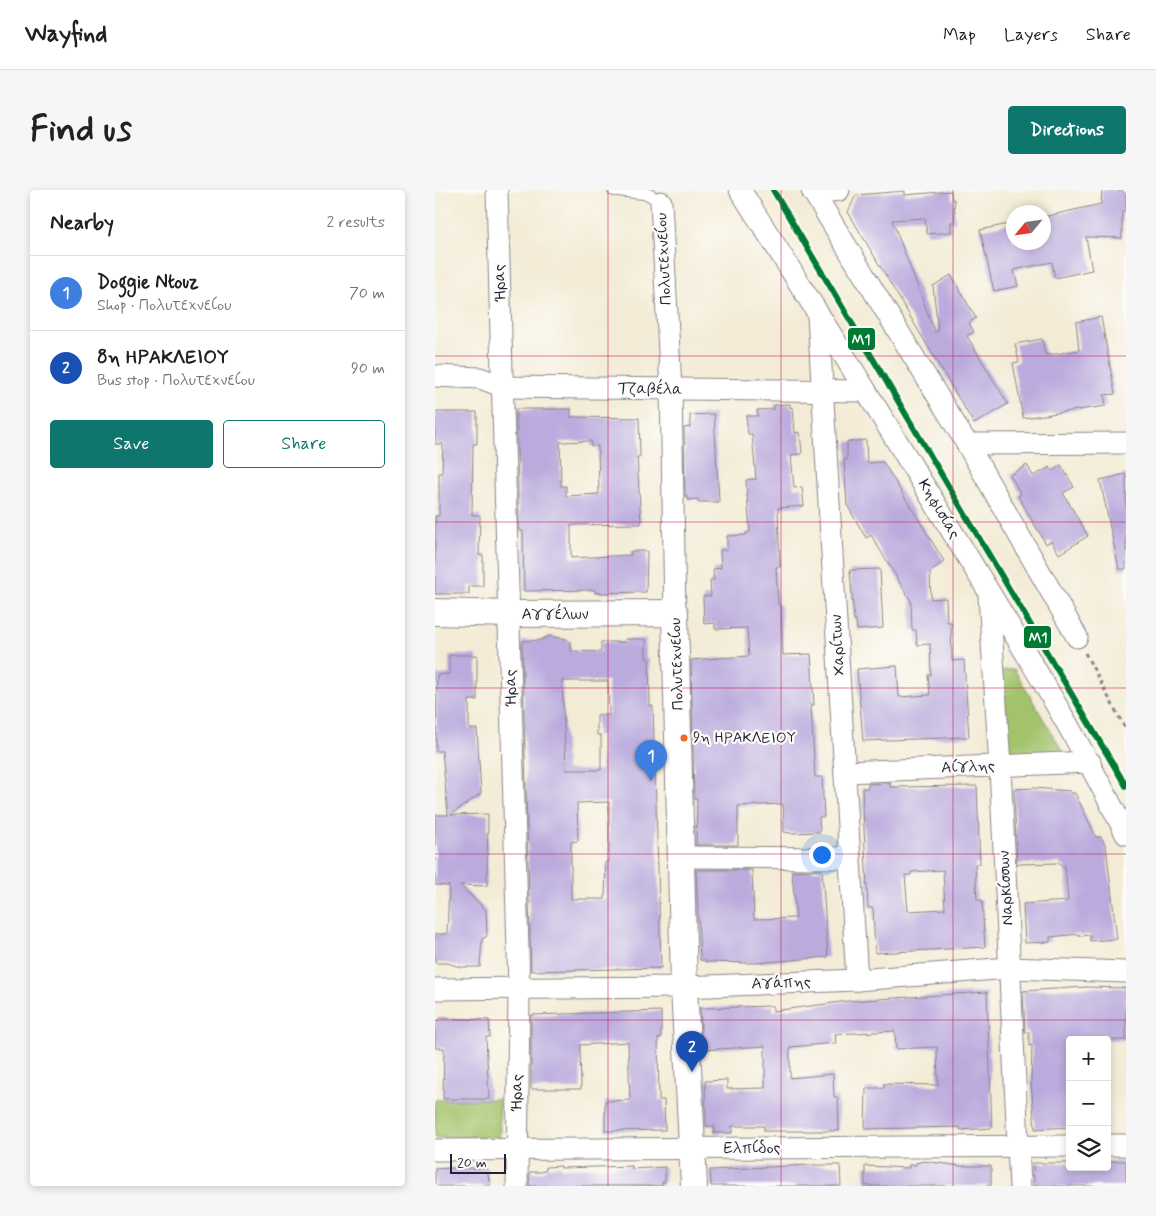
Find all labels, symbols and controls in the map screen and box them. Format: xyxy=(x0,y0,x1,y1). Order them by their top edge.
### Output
text: Wayfind xyxy=(25,19,107,50)
text: Map xyxy=(943,23,976,47)
text: Layers xyxy=(1004,23,1058,47)
text: Share xyxy=(1086,23,1131,47)
button: Directions xyxy=(1008,106,1126,154)
text: Find us xyxy=(30,107,132,153)
north arrow xyxy=(1006,205,1051,250)
text: Nearby xyxy=(50,209,114,237)
text: 2 results xyxy=(327,212,385,233)
street label: Πολυτεχνείου xyxy=(651,212,677,306)
street label: Ήρας xyxy=(489,264,511,302)
text: Doggie Ntouz xyxy=(97,270,199,295)
text: 1 xyxy=(62,283,70,304)
text: 70 m xyxy=(349,283,385,304)
text: Shop · Πολυτεχνείου xyxy=(97,295,231,316)
line badge: Μ1 xyxy=(847,327,876,351)
text: Μ1 xyxy=(851,331,871,349)
text: 8η ΗΡΑΚΛΕΙΟΥ xyxy=(97,345,229,370)
text: 2 xyxy=(62,358,70,379)
text: 90 m xyxy=(351,358,385,379)
text: Bus stop · Πολυτεχνείου xyxy=(97,370,255,391)
street label: Τζαβέλα xyxy=(618,377,682,400)
button: Save xyxy=(50,420,213,468)
button: Share xyxy=(223,420,385,468)
street label: Κηφισίας xyxy=(913,475,965,543)
street label: Αγγέλων xyxy=(521,603,589,625)
street label: Χαρίτων xyxy=(826,614,850,676)
street label: Πολυτεχνείου xyxy=(665,617,689,711)
line badge: Μ1 xyxy=(1023,625,1052,649)
text: Μ1 xyxy=(1028,629,1048,647)
street label: Ήρας xyxy=(500,669,522,707)
place label: 9η ΗΡΑΚΛΕΙΟΥ xyxy=(693,728,796,748)
marker: 9η ΗΡΑΚΛΕΙΟΥ xyxy=(679,733,689,743)
pin: 1 xyxy=(635,740,667,781)
street label: Αίγλης xyxy=(941,756,995,778)
your location xyxy=(809,842,835,868)
street label: Ναρκίσσων xyxy=(994,850,1018,926)
street label: Αγάπης xyxy=(751,971,811,995)
pin: 2 xyxy=(676,1031,708,1072)
map controls xyxy=(1066,1036,1111,1171)
button: + xyxy=(1066,1036,1111,1081)
street label: Ήρας xyxy=(506,1074,528,1112)
button: − xyxy=(1066,1081,1111,1126)
button: layers xyxy=(1066,1126,1111,1171)
street label: Ελπίδος xyxy=(723,1138,781,1159)
scale bar xyxy=(450,1151,506,1174)
text: 20 m xyxy=(457,1154,487,1172)

